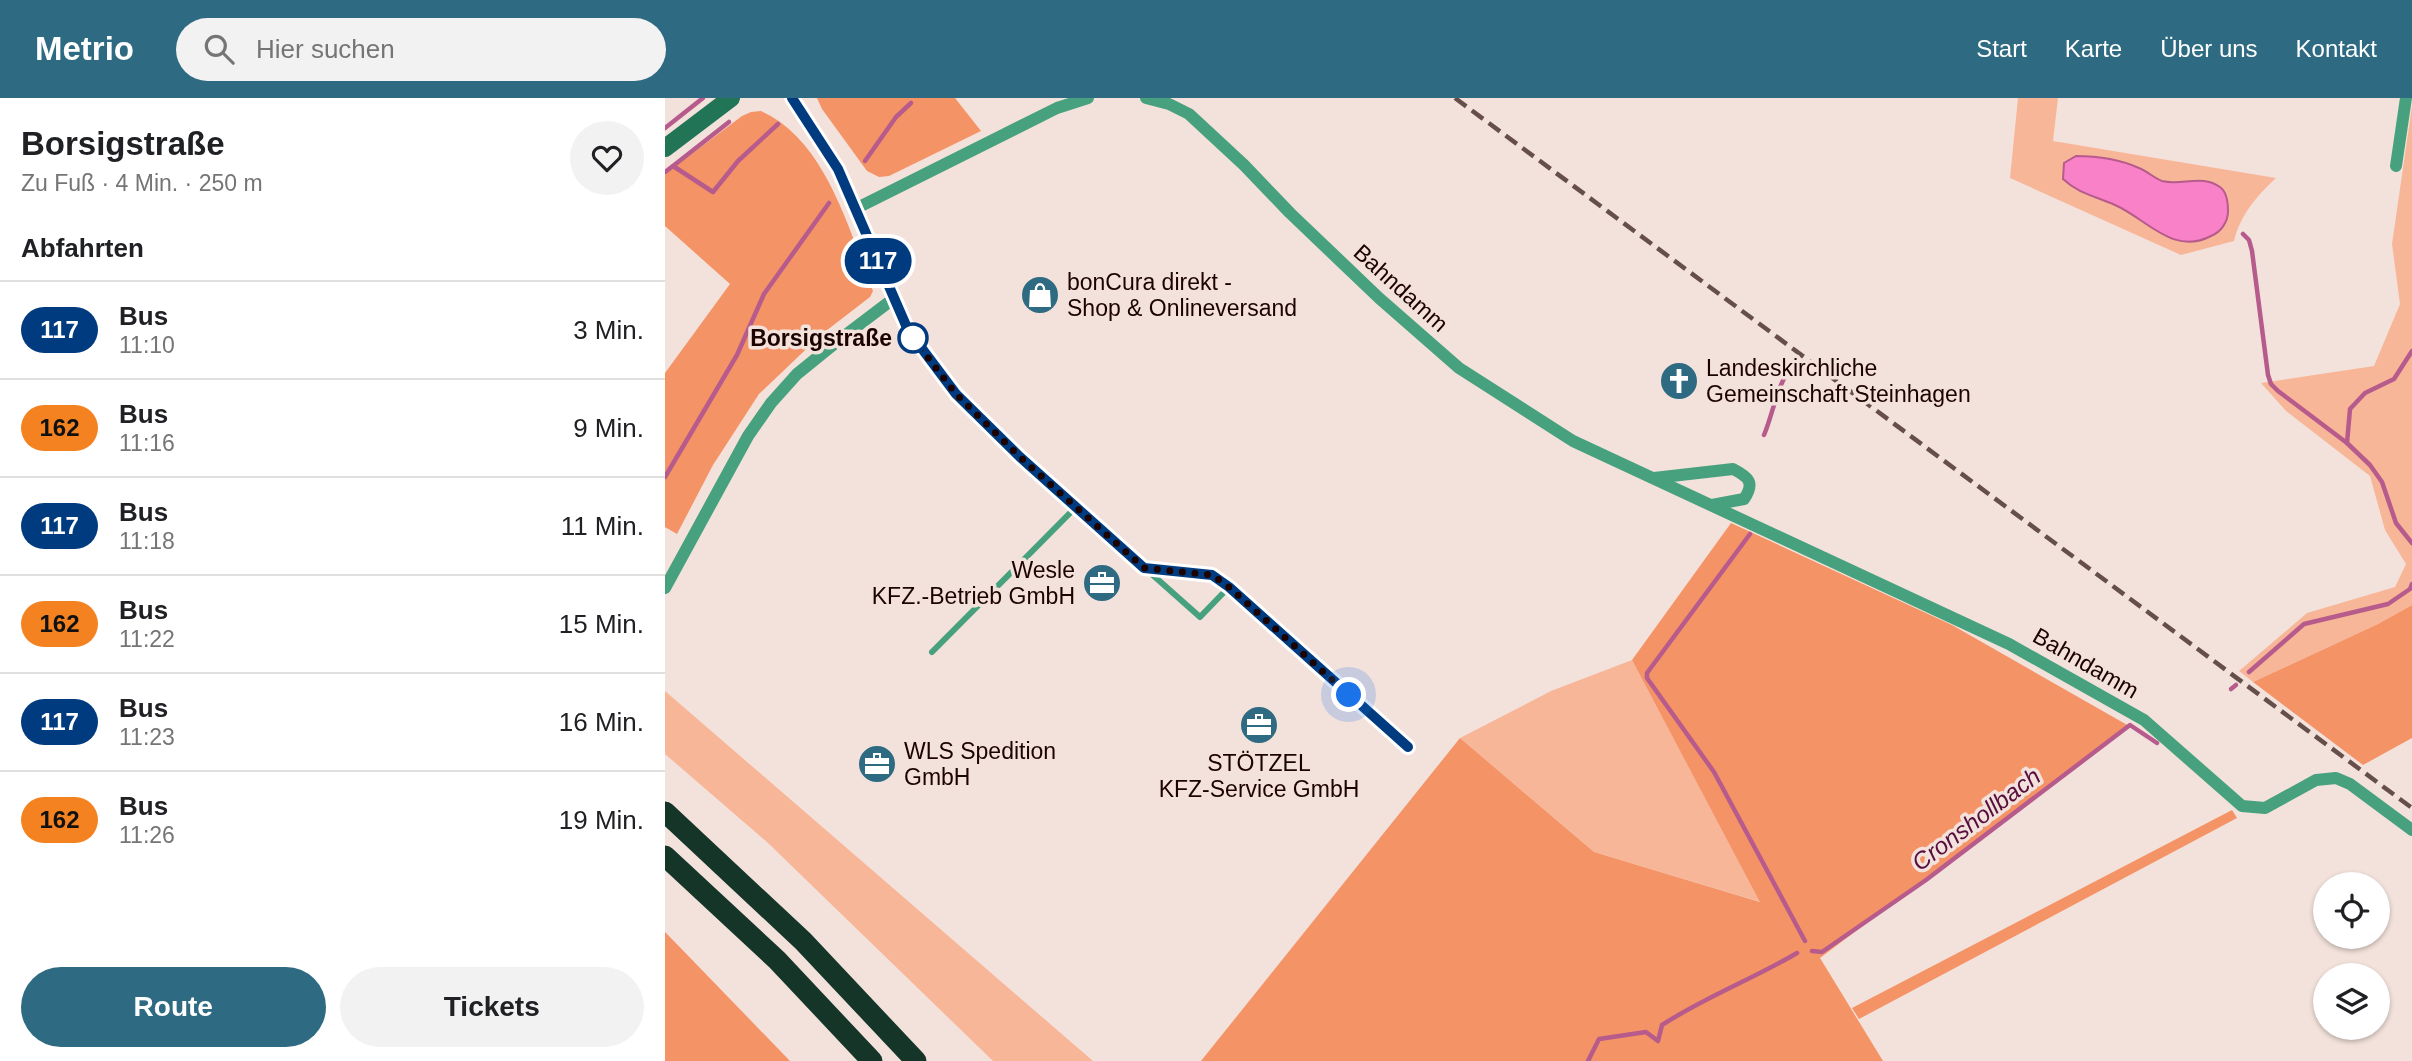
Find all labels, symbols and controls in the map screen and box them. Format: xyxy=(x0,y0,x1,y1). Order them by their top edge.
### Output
search box xyxy=(176,18,666,81)
text: Metrio xyxy=(35,30,134,67)
icon: search xyxy=(200,30,238,68)
text: Hier suchen xyxy=(256,34,395,64)
text: Start xyxy=(1976,35,2027,62)
text: Karte xyxy=(2065,35,2122,62)
text: Über uns xyxy=(2160,35,2258,62)
text: Kontakt xyxy=(2296,35,2377,62)
button: heart xyxy=(570,121,644,195)
text: Borsigstraße xyxy=(21,125,225,162)
text: Zu Fuß · 4 Min. · 250 m xyxy=(21,170,263,196)
text: Abfahrten xyxy=(21,233,144,263)
line badge: 117 xyxy=(838,238,918,284)
street label: Bahndamm xyxy=(1349,239,1453,337)
text: 117 xyxy=(859,247,897,274)
place label: bonCura direkt - Shop & Onlineversand xyxy=(1067,269,1297,321)
shop icon: bonCura direkt - Shop & Onlineversand xyxy=(1019,274,1061,316)
text: Bus xyxy=(119,301,168,331)
text: 3 Min. xyxy=(573,315,644,345)
text: 117 xyxy=(40,316,79,343)
marker: Borsigstraße xyxy=(898,323,928,353)
place label: Borsigstraße xyxy=(750,325,892,351)
text: 11:10 xyxy=(119,332,175,358)
place label: Landeskirchliche Gemeinschaft Steinhagen xyxy=(1706,355,1971,407)
church icon: Landeskirchliche Gemeinschaft Steinhagen xyxy=(1658,360,1700,402)
text: Bus xyxy=(119,399,168,429)
text: 9 Min. xyxy=(573,413,644,443)
text: 162 xyxy=(39,414,80,441)
text: 11:16 xyxy=(119,430,175,456)
text: Bus xyxy=(119,497,168,527)
text: 11 Min. xyxy=(561,511,644,541)
text: 117 xyxy=(40,512,79,539)
text: 11:18 xyxy=(119,528,175,554)
place label: Wesle KFZ.-Betrieb GmbH xyxy=(872,557,1075,609)
office icon: Wesle KFZ.-Betrieb GmbH xyxy=(1081,562,1123,604)
text: Bus xyxy=(119,595,168,625)
text: 15 Min. xyxy=(559,609,644,639)
text: 162 xyxy=(39,610,80,637)
street label: Bahndamm xyxy=(2029,622,2143,704)
text: 11:22 xyxy=(119,626,175,652)
your location xyxy=(1331,677,1366,712)
text: Bus xyxy=(119,693,168,723)
office icon: STÖTZEL KFZ-Service GmbH xyxy=(1238,704,1280,746)
text: 16 Min. xyxy=(559,707,644,737)
text: 117 xyxy=(40,708,79,735)
text: 11:23 xyxy=(119,724,175,750)
place label: WLS Spedition GmbH xyxy=(904,738,1056,790)
office icon: WLS Spedition GmbH xyxy=(856,743,898,785)
place label: STÖTZEL KFZ-Service GmbH xyxy=(1159,750,1359,802)
water label: Cronshollbach xyxy=(1907,762,2045,876)
text: Bus xyxy=(119,791,168,821)
text: 19 Min. xyxy=(559,805,644,835)
text: 162 xyxy=(39,806,80,833)
text: 11:26 xyxy=(119,822,175,848)
map controls xyxy=(2313,872,2390,1040)
button: locate xyxy=(2313,872,2390,949)
button: layers xyxy=(2313,963,2390,1040)
button: Route xyxy=(21,967,326,1047)
button: Tickets xyxy=(340,967,644,1047)

